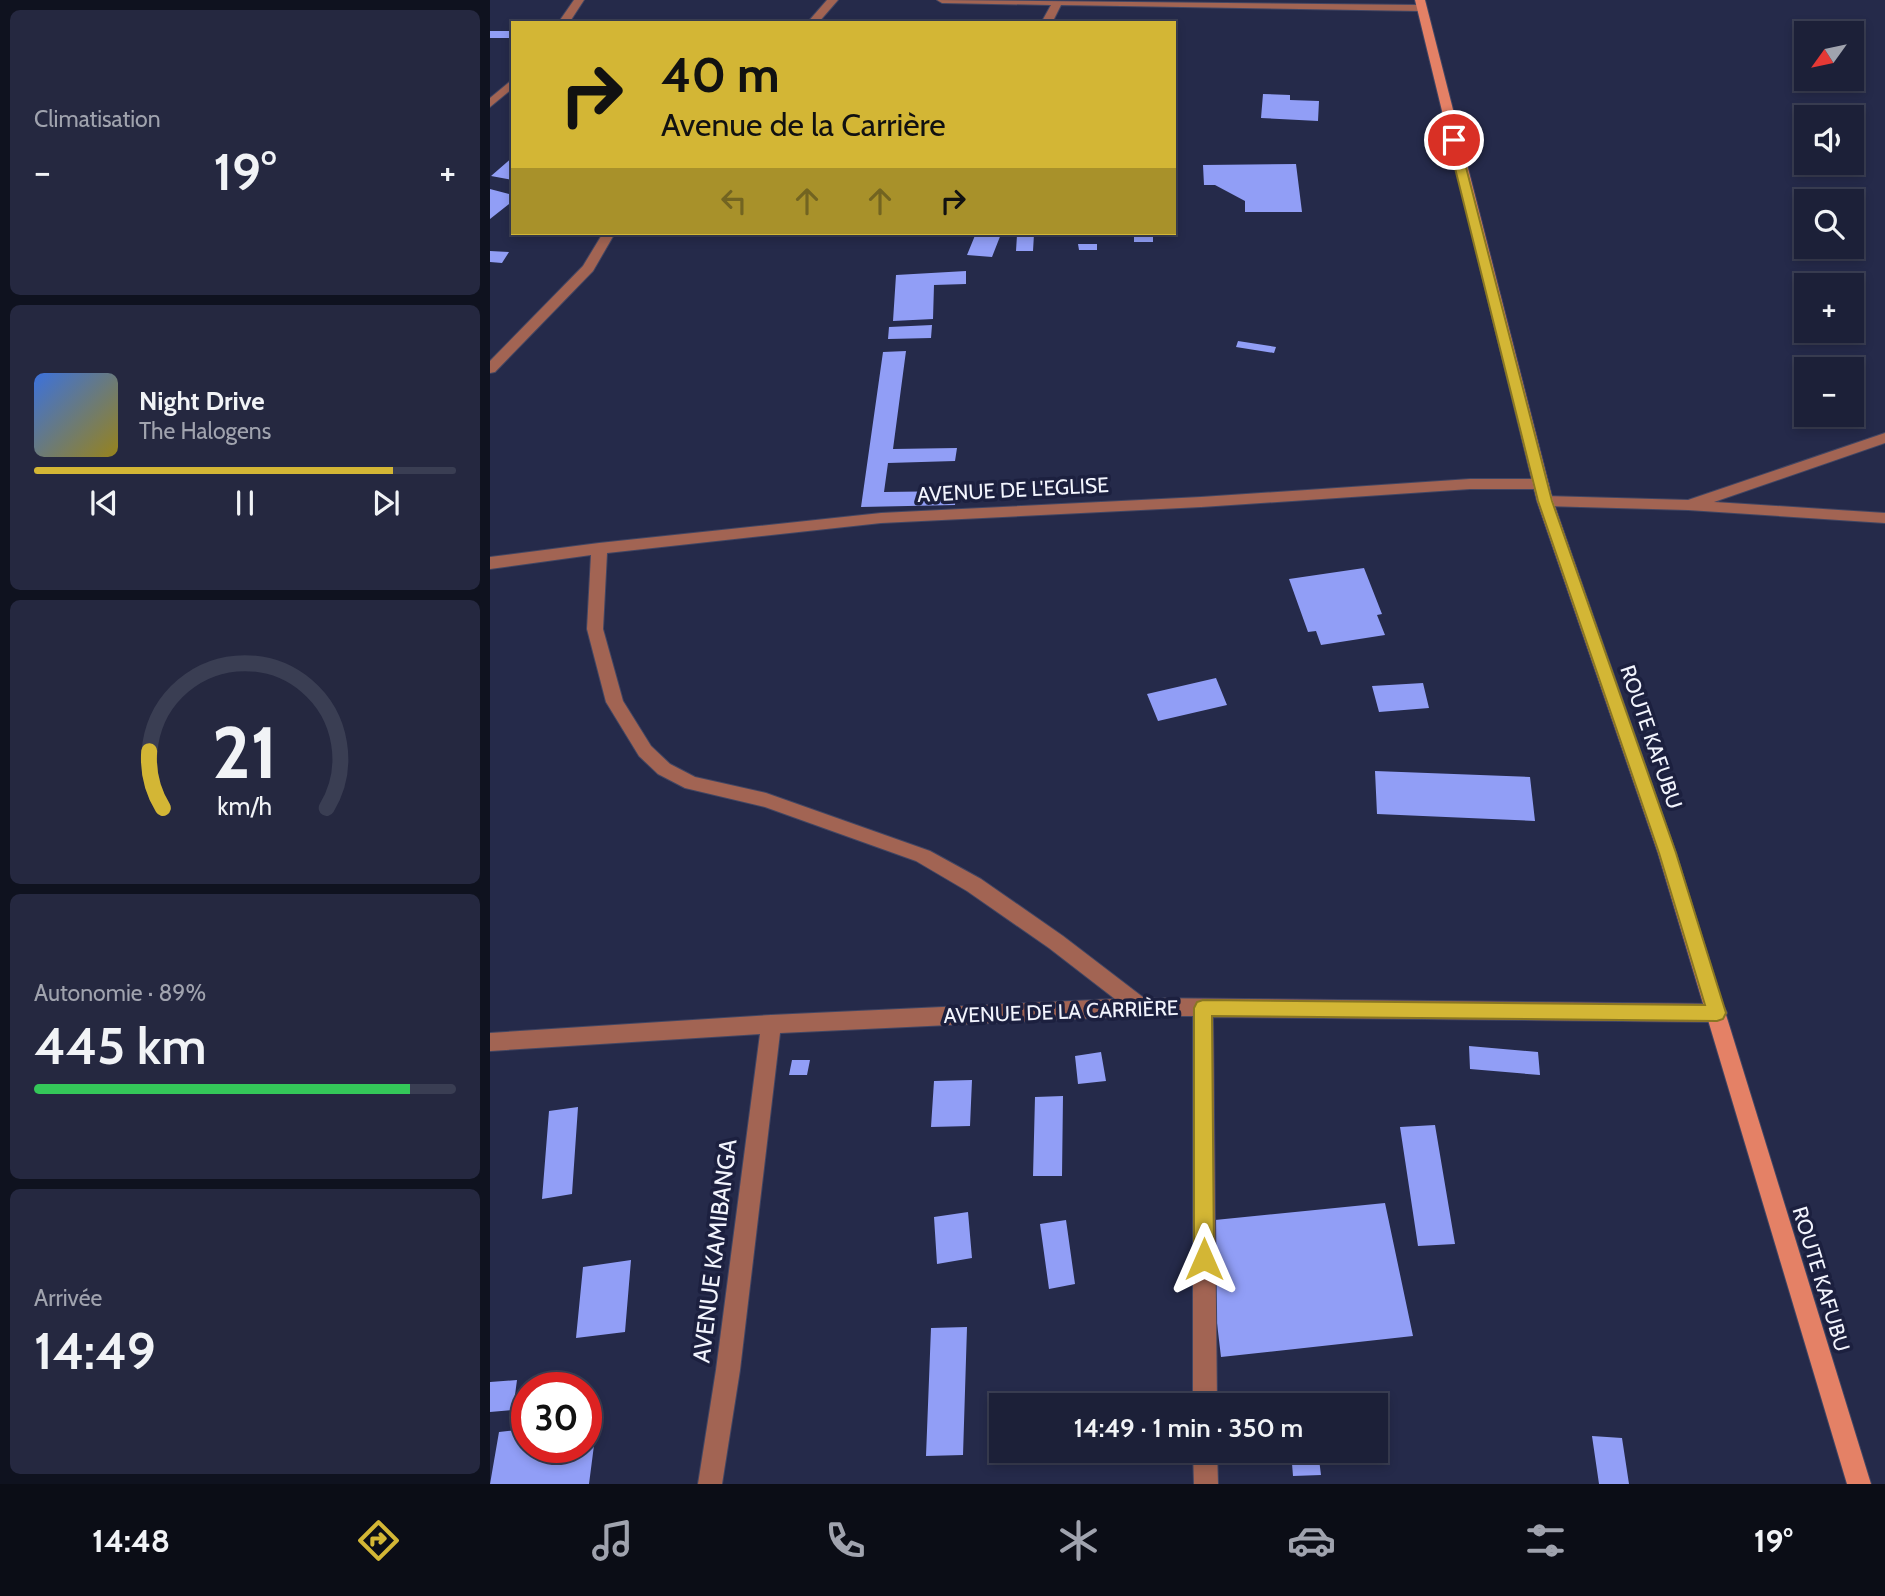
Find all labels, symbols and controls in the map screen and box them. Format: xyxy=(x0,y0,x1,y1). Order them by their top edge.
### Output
north arrow xyxy=(1794,21,1864,91)
map controls xyxy=(1794,21,1864,427)
text: 40 m xyxy=(661,45,780,104)
icon: right xyxy=(546,49,637,140)
text: Climatisation xyxy=(34,105,161,133)
text: Avenue de la Carrière xyxy=(661,105,946,144)
button: sound xyxy=(1794,105,1864,175)
pin xyxy=(1424,110,1484,170)
icon: arrive xyxy=(1435,121,1473,159)
text: 19° xyxy=(214,140,276,203)
text: − xyxy=(34,148,51,195)
text: + xyxy=(439,148,456,195)
icon: left xyxy=(715,182,753,220)
icon: ahead xyxy=(788,182,826,220)
icon: ahead xyxy=(861,182,899,220)
icon: right xyxy=(934,182,972,220)
button: search xyxy=(1794,189,1864,259)
button: + xyxy=(1794,273,1864,343)
button: − xyxy=(1794,357,1864,427)
text: Night Drive xyxy=(139,385,265,417)
text: The Halogens xyxy=(139,417,271,445)
street label: AVENUE DE L'EGLISE xyxy=(917,472,1109,507)
icon: previous xyxy=(85,484,123,522)
icon: pause xyxy=(226,484,264,522)
icon: next xyxy=(367,484,405,522)
street label: ROUTE KAFUBU xyxy=(1615,662,1688,812)
text: 21 xyxy=(212,708,278,796)
text: km/h xyxy=(218,791,272,821)
text: Autonomie · 89% xyxy=(34,979,206,1007)
street label: AVENUE DE LA CARRIÈRE xyxy=(943,995,1179,1028)
text: 445 km xyxy=(34,1014,207,1077)
street label: AVENUE KAMIBANGA xyxy=(686,1137,743,1365)
street label: ROUTE KAFUBU xyxy=(1788,1203,1855,1354)
position arrow xyxy=(1167,1222,1241,1296)
text: Arrivée xyxy=(34,1284,102,1312)
text: 14:49 xyxy=(34,1319,156,1382)
speed limit sign: 30 xyxy=(511,1372,602,1463)
text: 14:49 · 1 min · 350 m xyxy=(1074,1412,1303,1444)
icon: directions xyxy=(354,1516,403,1565)
icon: music xyxy=(588,1516,637,1565)
icon: phone xyxy=(821,1516,870,1565)
icon: climate xyxy=(1054,1516,1103,1565)
icon: car xyxy=(1287,1516,1336,1565)
icon: filters xyxy=(1521,1516,1570,1565)
text: 14:48 xyxy=(92,1521,170,1560)
text: 19° xyxy=(1754,1521,1793,1560)

